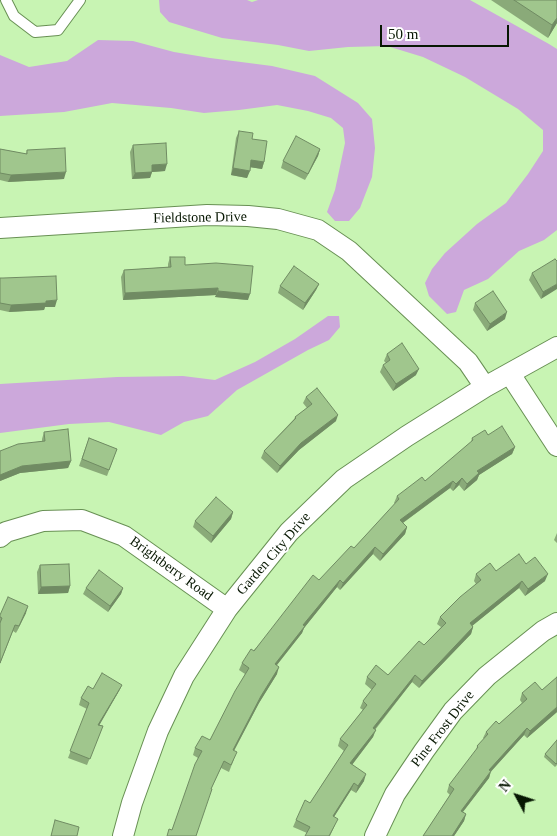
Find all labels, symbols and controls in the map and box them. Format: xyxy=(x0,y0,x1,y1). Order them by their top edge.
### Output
scale bar xyxy=(382,15,511,47)
text: 50 m xyxy=(388,26,418,42)
street label: Fieldstone Drive xyxy=(153,209,247,227)
street label: Garden City Drive xyxy=(233,509,315,599)
street label: Brightberry Road xyxy=(126,533,216,605)
street label: Pine Frost Drive xyxy=(408,687,478,771)
north arrow xyxy=(492,771,542,821)
text: N xyxy=(496,777,514,795)

